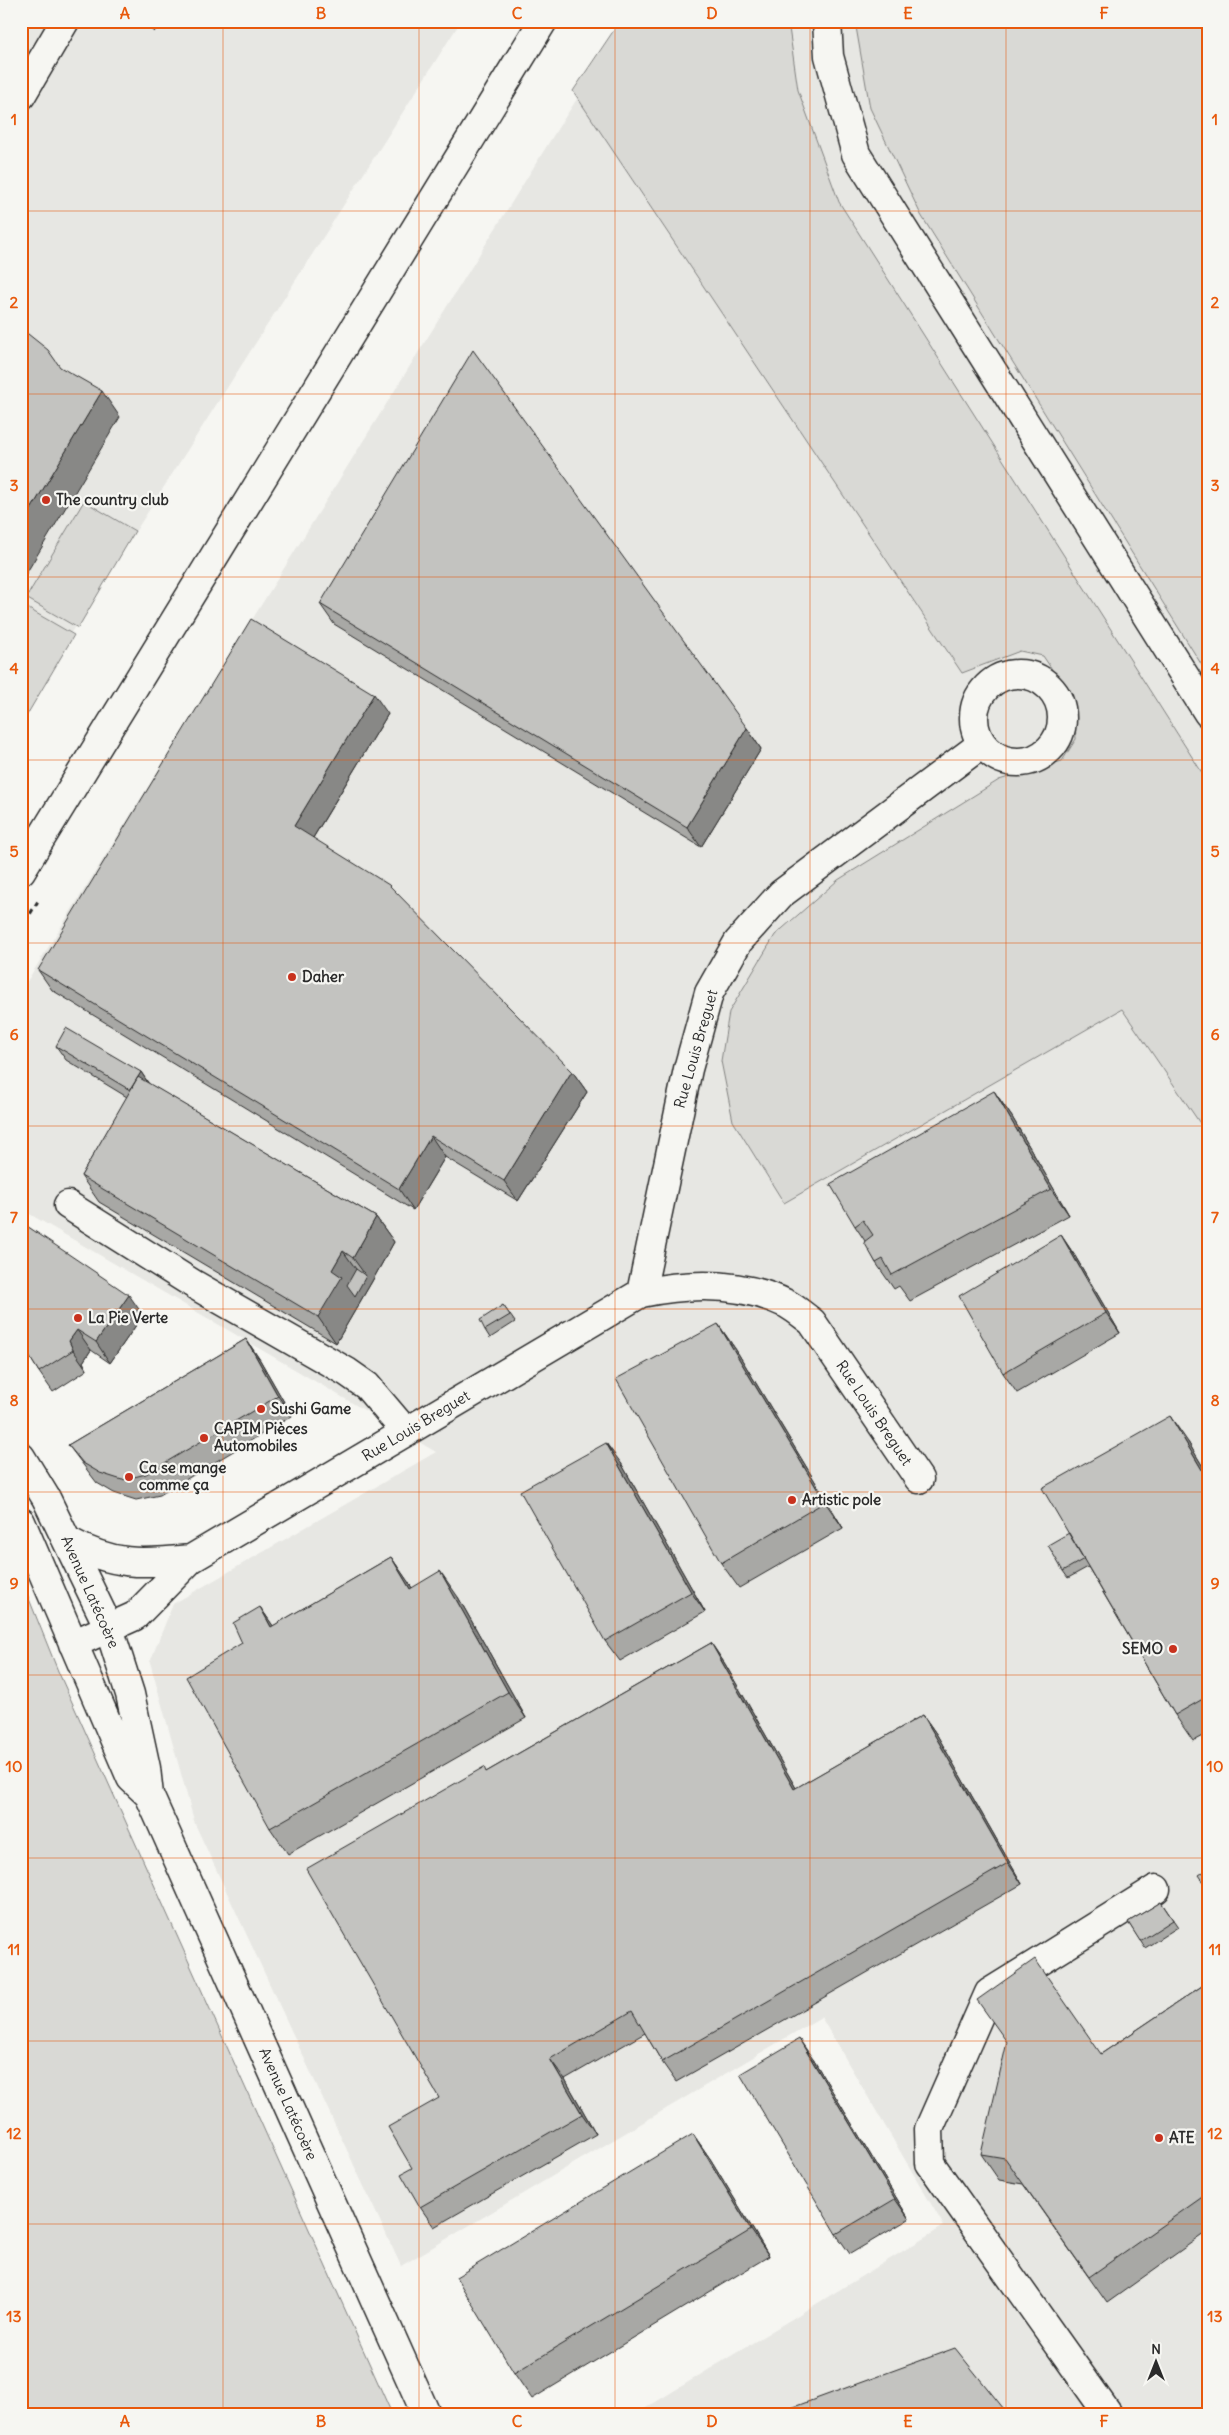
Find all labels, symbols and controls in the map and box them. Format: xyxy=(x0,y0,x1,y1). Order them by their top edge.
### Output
text: A xyxy=(120,3,130,23)
text: B xyxy=(316,3,327,23)
text: C xyxy=(512,3,523,23)
text: D xyxy=(706,3,718,23)
text: E xyxy=(903,3,913,23)
text: F xyxy=(1099,3,1109,23)
text: 1 xyxy=(11,109,17,129)
text: 1 xyxy=(1212,109,1218,129)
text: 2 xyxy=(10,292,19,312)
text: 2 xyxy=(1211,292,1220,312)
text: 3 xyxy=(9,475,19,495)
text: 3 xyxy=(1210,475,1220,495)
place label: The country club xyxy=(56,490,169,510)
marker: The country club xyxy=(40,494,52,506)
text: 4 xyxy=(9,658,19,678)
text: 4 xyxy=(1210,658,1220,678)
text: 5 xyxy=(9,841,19,861)
text: 5 xyxy=(1210,841,1220,861)
place label: Daher xyxy=(302,967,345,986)
marker: Daher xyxy=(286,971,298,983)
street label: Rue Louis Breguet xyxy=(670,987,722,1110)
text: 6 xyxy=(9,1024,19,1044)
text: 6 xyxy=(1210,1024,1220,1044)
text: 7 xyxy=(10,1207,18,1227)
text: 7 xyxy=(1211,1207,1219,1227)
place label: La Pie Verte xyxy=(88,1308,168,1327)
marker: La Pie Verte xyxy=(72,1312,84,1324)
street label: Rue Louis Breguet xyxy=(832,1357,917,1469)
street label: Rue Louis Breguet xyxy=(358,1386,473,1465)
text: 8 xyxy=(9,1390,19,1410)
text: 8 xyxy=(1210,1390,1220,1410)
place label: Sushi Game xyxy=(271,1399,351,1418)
marker: Sushi Game xyxy=(255,1403,267,1415)
place label: CAPIM Pièces Automobiles xyxy=(214,1419,308,1455)
marker: CAPIM Pièces Automobiles xyxy=(198,1432,210,1444)
place label: Ca se mange comme ça xyxy=(139,1458,226,1495)
marker: Ca se mange comme ça xyxy=(123,1471,135,1483)
place label: Artistic pole xyxy=(802,1490,881,1510)
marker: Artistic pole xyxy=(786,1494,798,1506)
street label: Avenue Latécoère xyxy=(57,1533,124,1651)
text: 9 xyxy=(9,1573,19,1593)
text: 9 xyxy=(1210,1573,1220,1593)
place label: SEMO xyxy=(1122,1639,1163,1658)
marker: SEMO xyxy=(1167,1643,1179,1655)
text: 10 xyxy=(6,1756,22,1776)
text: 10 xyxy=(1207,1756,1223,1776)
text: 11 xyxy=(8,1939,20,1959)
text: 11 xyxy=(1209,1939,1221,1959)
street label: Avenue Latécoère xyxy=(255,2045,322,2163)
text: 12 xyxy=(6,2123,22,2143)
text: 12 xyxy=(1207,2123,1223,2143)
place label: ATE xyxy=(1169,2128,1195,2147)
marker: ATE xyxy=(1153,2132,1165,2144)
text: 13 xyxy=(6,2306,22,2326)
text: 13 xyxy=(1207,2306,1223,2326)
north arrow xyxy=(1132,2338,1182,2388)
text: N xyxy=(1151,2340,1161,2358)
text: A xyxy=(120,2411,130,2431)
text: B xyxy=(316,2411,327,2431)
text: C xyxy=(512,2411,523,2431)
text: D xyxy=(706,2411,718,2431)
text: E xyxy=(903,2411,913,2431)
text: F xyxy=(1099,2411,1109,2431)

